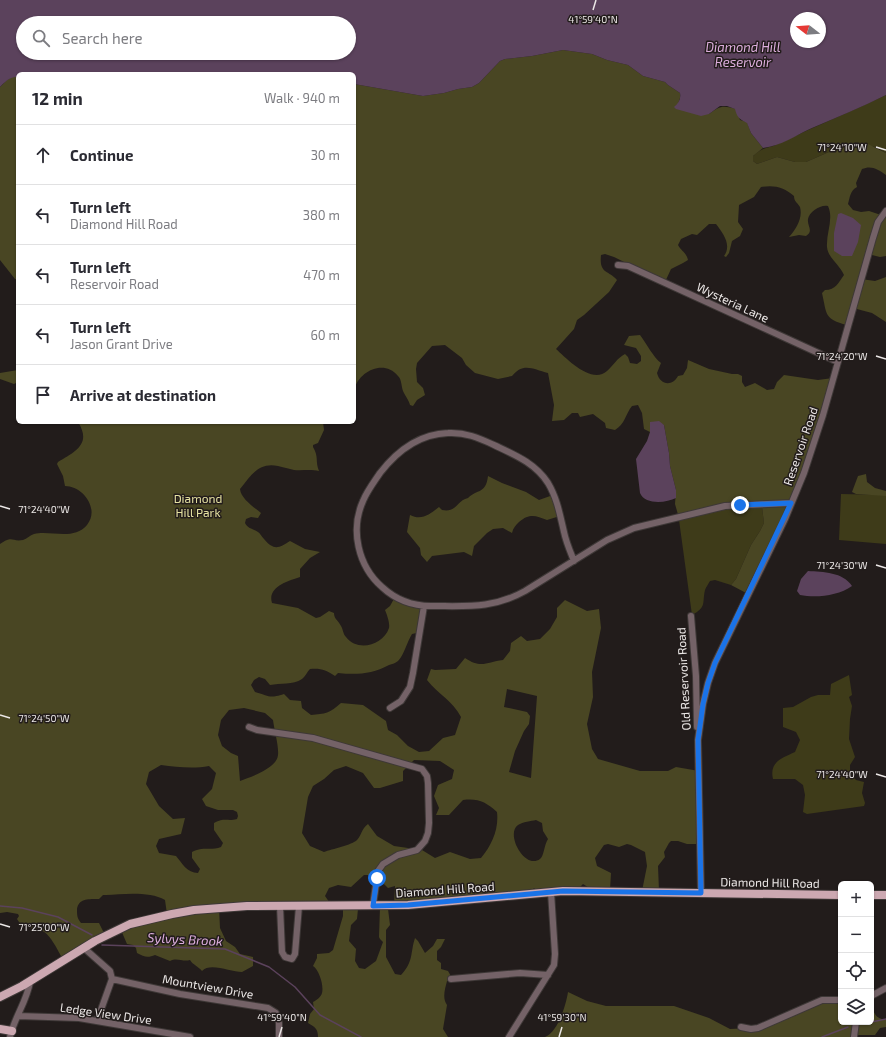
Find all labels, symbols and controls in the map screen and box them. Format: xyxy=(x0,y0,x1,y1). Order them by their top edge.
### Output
north arrow xyxy=(790,12,826,48)
text: 41°59'40"N xyxy=(568,13,618,25)
search box xyxy=(16,16,356,60)
icon: search xyxy=(30,27,52,49)
text: Search here xyxy=(62,29,143,47)
water label: Diamond Hill Reservoir xyxy=(705,39,781,70)
text: 12 min xyxy=(32,88,83,108)
text: Walk · 940 m xyxy=(264,90,340,106)
text: 71°24'10"W xyxy=(817,141,867,153)
icon: ahead xyxy=(32,144,54,166)
text: Continue xyxy=(70,146,133,164)
text: 30 m xyxy=(311,147,340,163)
text: Turn left xyxy=(70,198,131,216)
icon: left xyxy=(32,204,54,226)
text: 380 m xyxy=(303,207,340,223)
text: Diamond Hill Road xyxy=(70,216,178,232)
text: Turn left xyxy=(70,258,131,276)
icon: left xyxy=(32,264,54,286)
text: 470 m xyxy=(303,267,340,283)
text: Reservoir Road xyxy=(70,276,159,292)
street label: Wysteria Lane xyxy=(695,279,771,325)
text: Turn left xyxy=(70,318,131,336)
icon: left xyxy=(32,324,54,346)
text: 60 m xyxy=(310,327,340,343)
text: Jason Grant Drive xyxy=(70,336,173,352)
text: 71°24'20"W xyxy=(816,350,868,362)
icon: arrive xyxy=(32,384,54,406)
text: Arrive at destination xyxy=(70,386,216,404)
street label: Reservoir Road xyxy=(780,405,820,487)
park label: Diamond Hill Park xyxy=(174,491,222,519)
route end xyxy=(731,496,749,514)
text: 71°24'40"W xyxy=(18,503,70,515)
text: 71°24'30"W xyxy=(816,559,868,571)
street label: Old Reservoir Road xyxy=(673,627,693,731)
text: 71°24'50"W xyxy=(19,712,70,724)
text: 71°24'40"W xyxy=(816,768,868,780)
route start xyxy=(368,869,386,887)
street label: Diamond Hill Road xyxy=(720,874,820,890)
street label: Diamond Hill Road xyxy=(395,879,495,899)
map controls xyxy=(838,881,874,1025)
button: + xyxy=(838,881,874,917)
button: − xyxy=(838,917,874,953)
text: 71°25'00"W xyxy=(19,921,70,933)
water label: Sylvys Brook xyxy=(147,929,223,949)
button: locate xyxy=(838,953,874,989)
street label: Mountview Drive xyxy=(161,971,255,1001)
button: layers xyxy=(838,989,874,1025)
street label: Ledge View Drive xyxy=(59,1000,153,1026)
text: 41°59'40"N xyxy=(257,1011,307,1023)
text: 41°59'30"N xyxy=(537,1011,587,1023)

